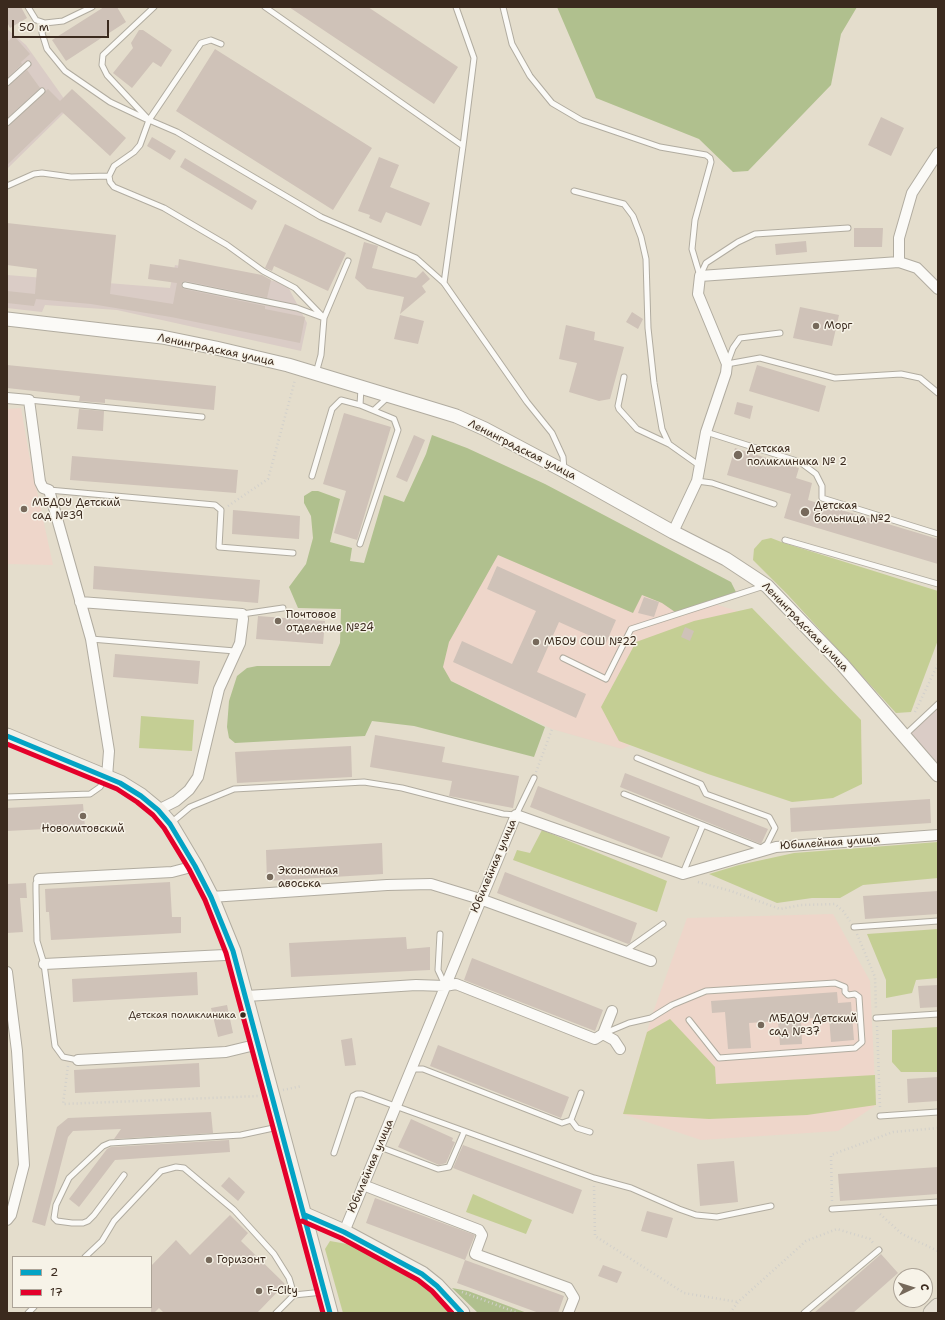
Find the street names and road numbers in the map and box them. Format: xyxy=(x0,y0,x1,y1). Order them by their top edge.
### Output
street label: Ленинградская улица xyxy=(156,331,276,369)
street label: Ленинградская улица xyxy=(466,417,578,483)
street label: Ленинградская улица xyxy=(759,580,851,674)
street label: Юбилейная улица xyxy=(468,817,520,915)
street label: Юбилейная улица xyxy=(780,833,880,853)
street label: Юбилейная улица xyxy=(345,1117,397,1215)

